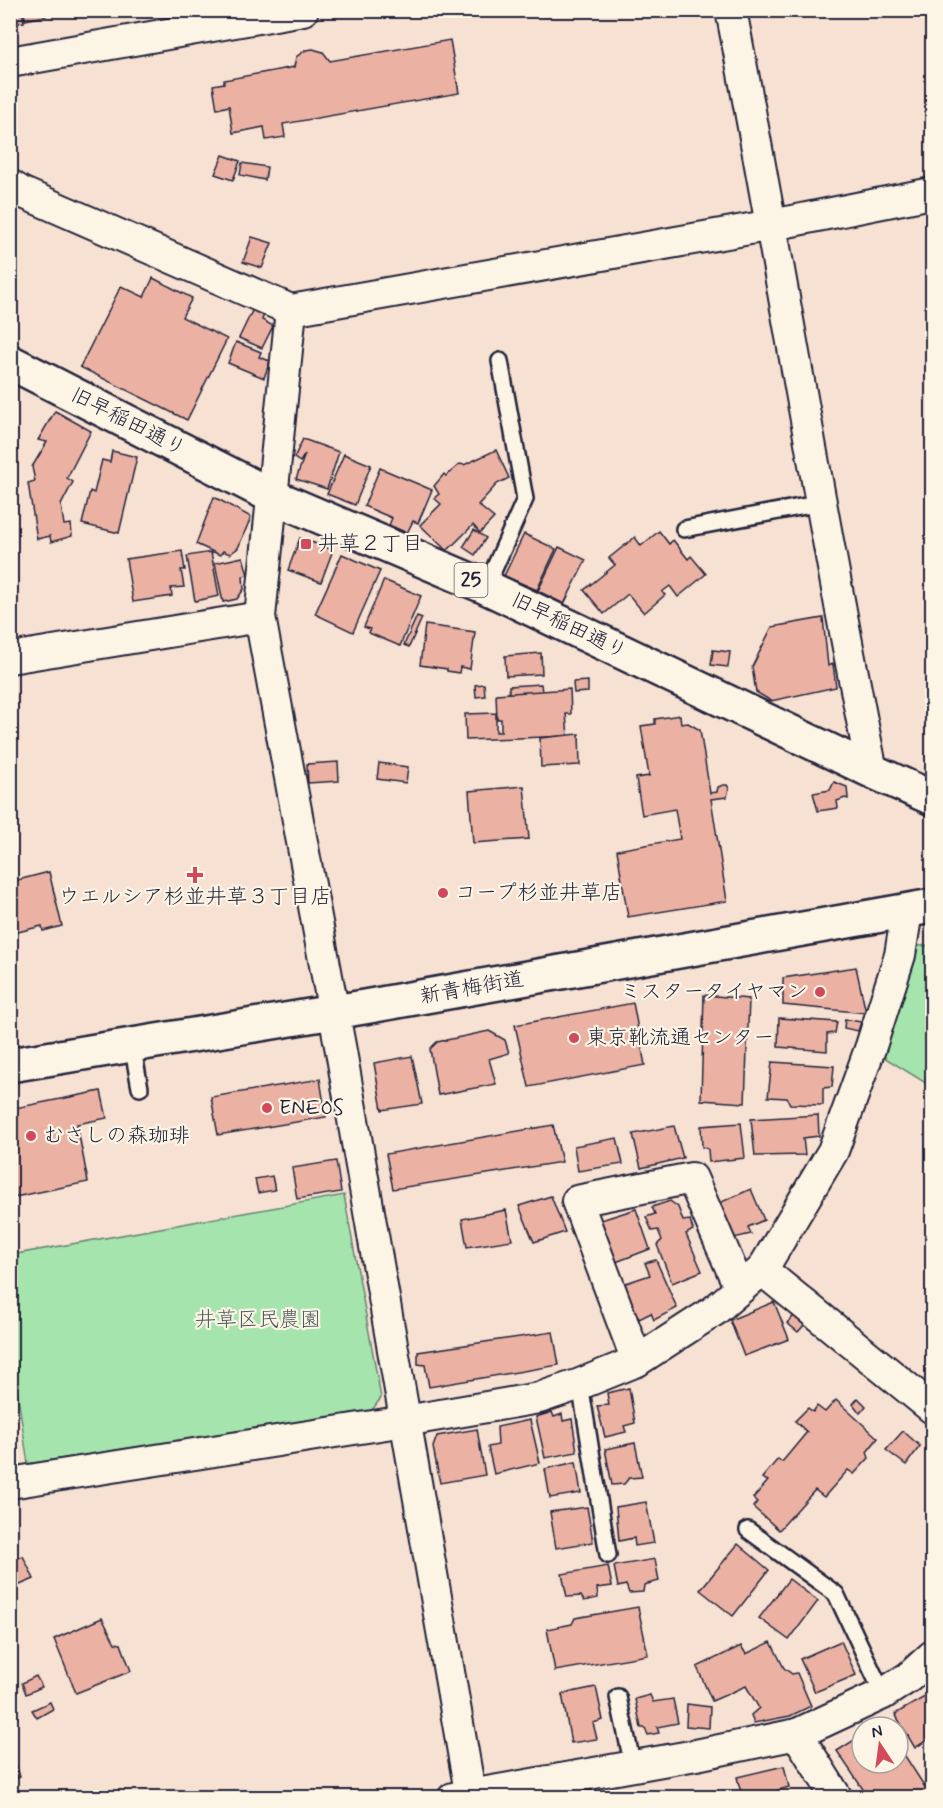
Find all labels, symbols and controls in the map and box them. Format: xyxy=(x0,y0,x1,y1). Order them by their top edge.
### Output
street label: 旧早稲田通り xyxy=(66,381,190,463)
place label: 井草２丁目 xyxy=(318,530,423,558)
marker: 井草２丁目 xyxy=(299,537,313,551)
road number: 25 xyxy=(454,563,488,597)
street label: 旧早稲田通り xyxy=(506,586,632,666)
marker: ウエルシア杉並井草３丁目店 xyxy=(188,868,202,882)
place label: コープ杉並井草店 xyxy=(455,879,622,907)
place label: ウエルシア杉並井草３丁目店 xyxy=(59,883,332,911)
marker: コープ杉並井草店 xyxy=(436,886,450,900)
street label: 新青梅街道 xyxy=(418,965,526,1011)
place label: ミスタータイヤマン xyxy=(620,978,808,1006)
marker: ミスタータイヤマン xyxy=(813,985,827,999)
place label: 東京靴流通センター xyxy=(586,1024,774,1052)
marker: 東京靴流通センター xyxy=(567,1031,581,1045)
place label: ENEOS xyxy=(279,1094,344,1122)
marker: ENEOS xyxy=(260,1101,274,1115)
place label: むさしの森珈琲 xyxy=(43,1122,190,1150)
marker: むさしの森珈琲 xyxy=(24,1129,38,1143)
park label: 井草区民農園 xyxy=(195,1306,321,1334)
north arrow xyxy=(850,1715,910,1775)
text: N xyxy=(869,1720,885,1743)

